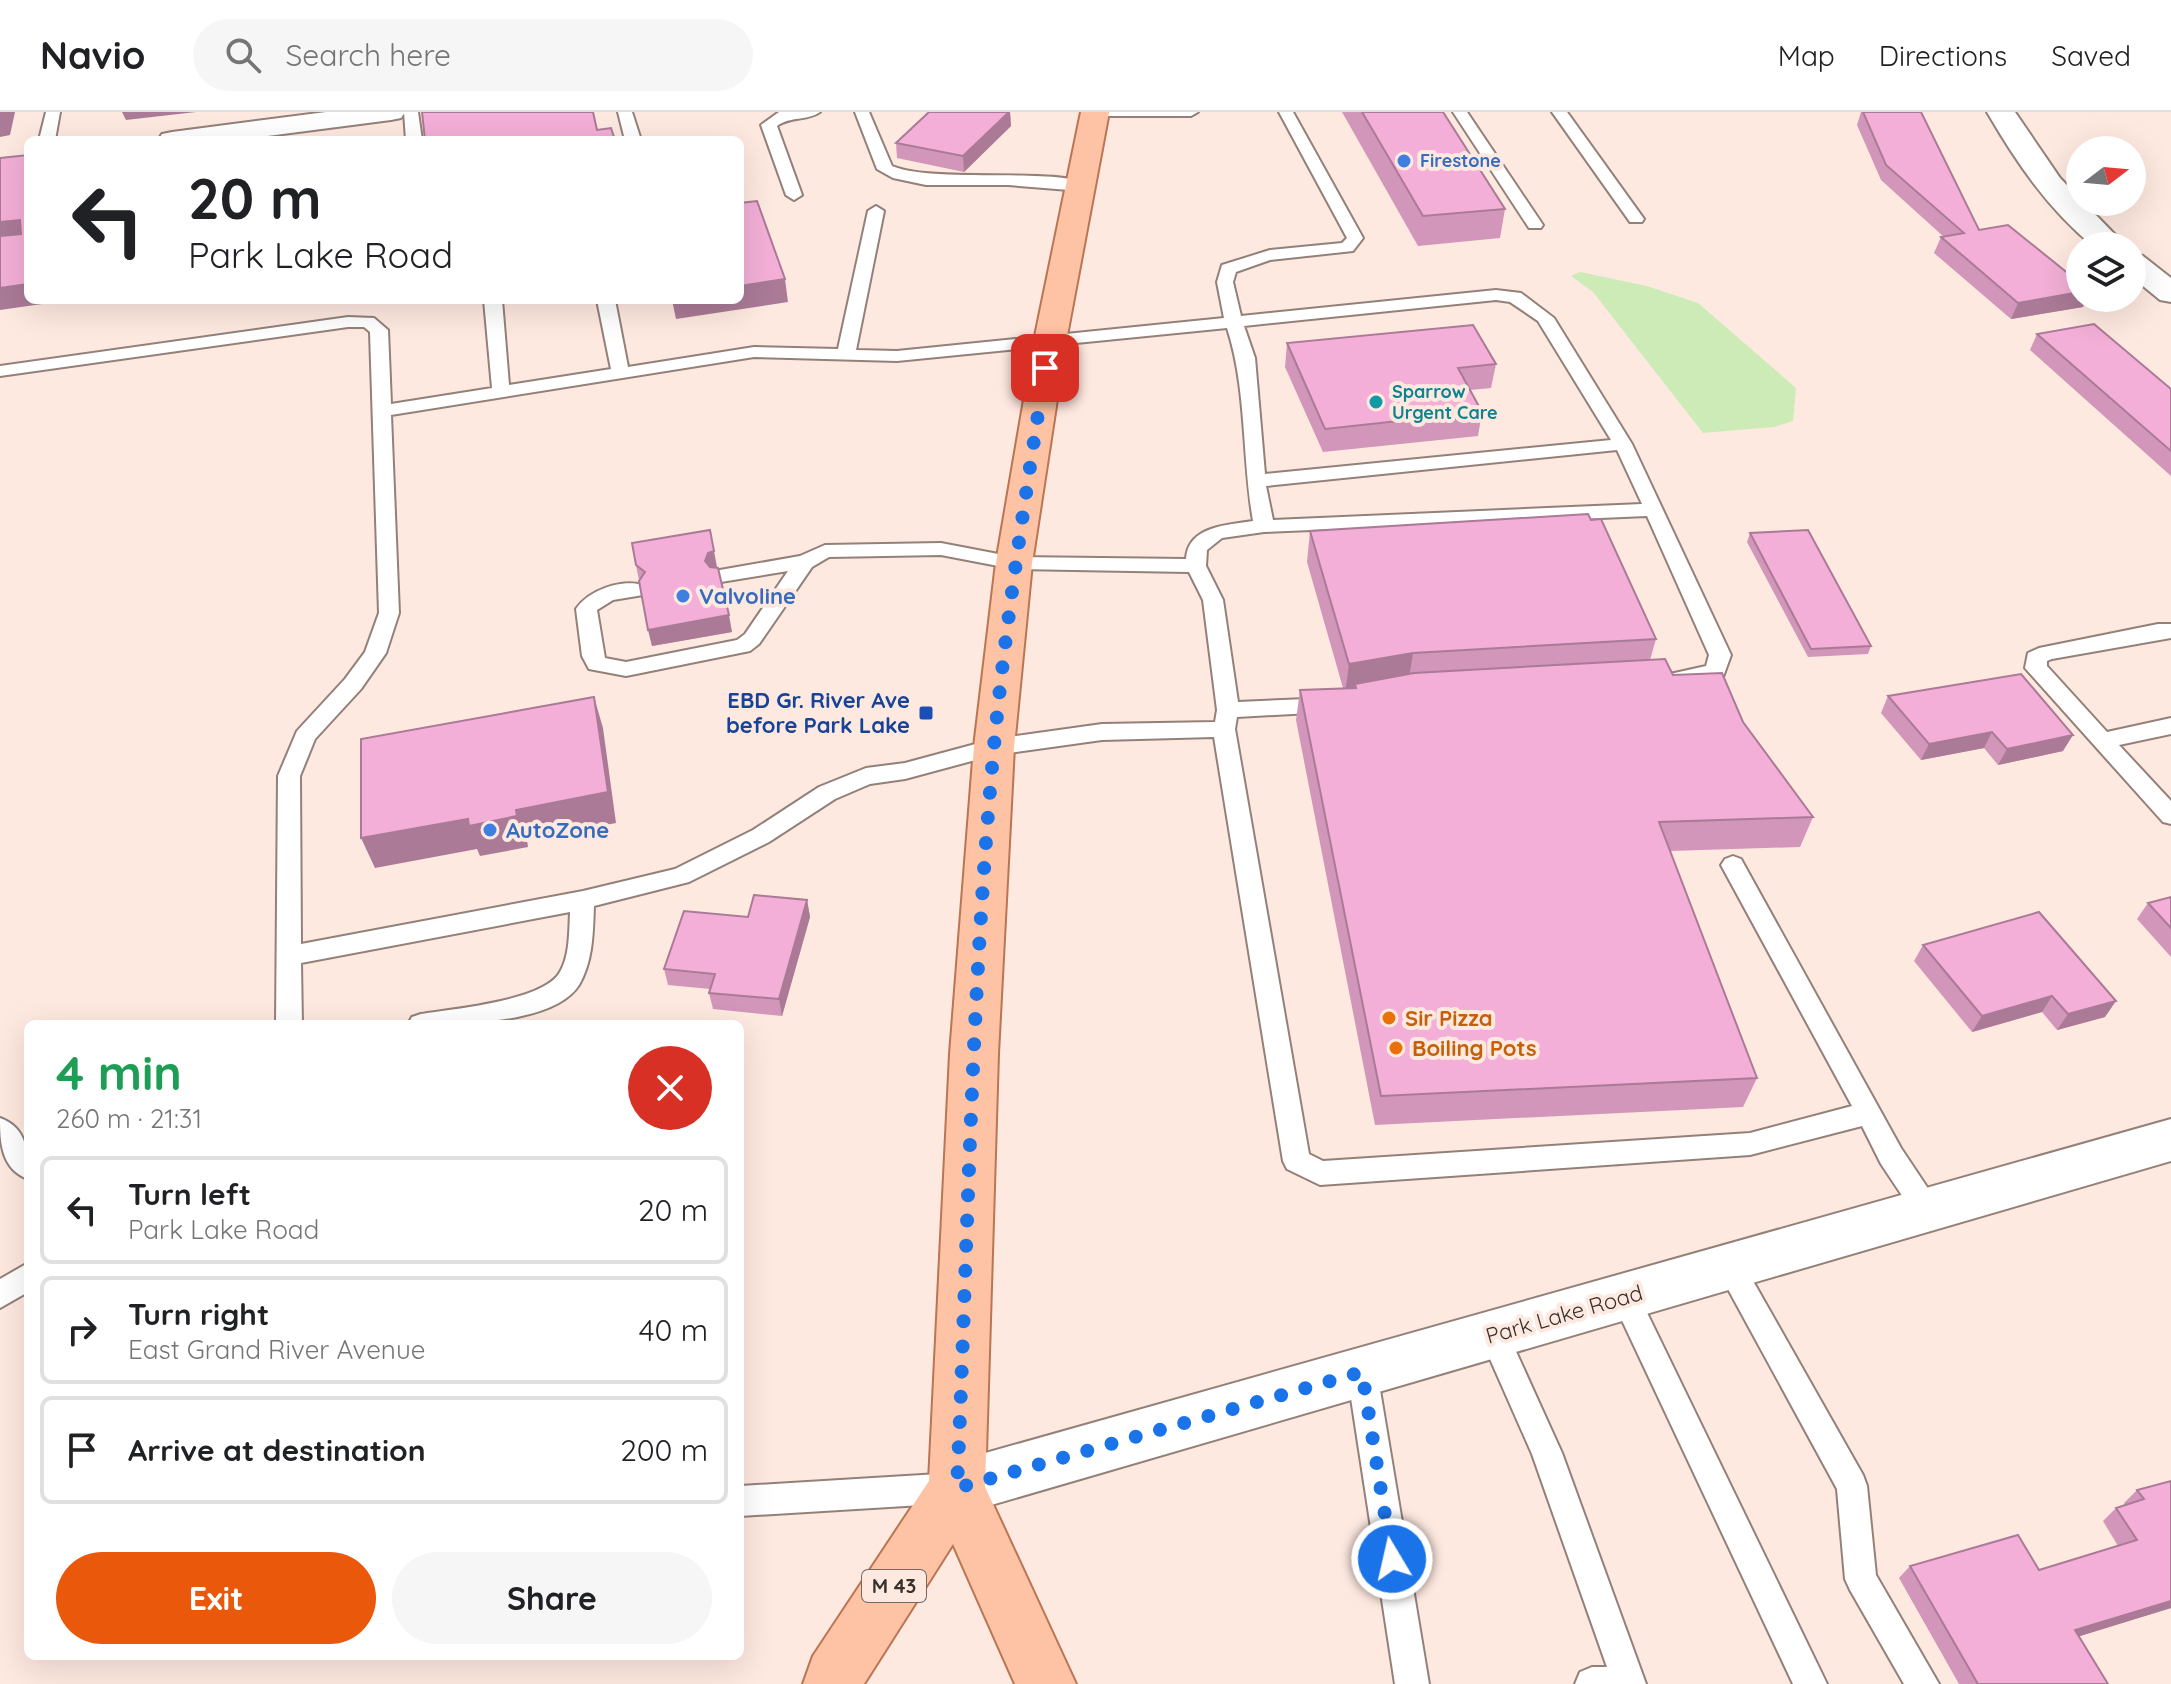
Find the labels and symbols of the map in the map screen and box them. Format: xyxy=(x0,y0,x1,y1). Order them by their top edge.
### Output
north arrow xyxy=(2066,136,2146,216)
place label: Firestone xyxy=(1420,149,1501,172)
marker: Firestone xyxy=(1395,152,1413,170)
pin xyxy=(1011,334,1079,402)
place label: Sparrow Urgent Care xyxy=(1392,380,1498,424)
marker: Sparrow Urgent Care xyxy=(1367,393,1385,411)
place label: Valvoline xyxy=(699,582,796,610)
marker: Valvoline xyxy=(674,587,692,605)
place label: EBD Gr. River Ave before Park Lake xyxy=(726,686,910,739)
marker: EBD Gr. River Ave before Park Lake xyxy=(917,704,935,722)
place label: AutoZone xyxy=(506,816,609,844)
marker: AutoZone xyxy=(481,821,499,839)
place label: Sir Pizza xyxy=(1405,1004,1493,1032)
marker: Sir Pizza xyxy=(1380,1009,1398,1027)
place label: Boiling Pots xyxy=(1412,1034,1537,1062)
marker: Boiling Pots xyxy=(1387,1039,1405,1057)
street label: Park Lake Road xyxy=(1482,1278,1646,1350)
position arrow xyxy=(1350,1517,1434,1601)
road number: M 43 xyxy=(862,1570,926,1602)

